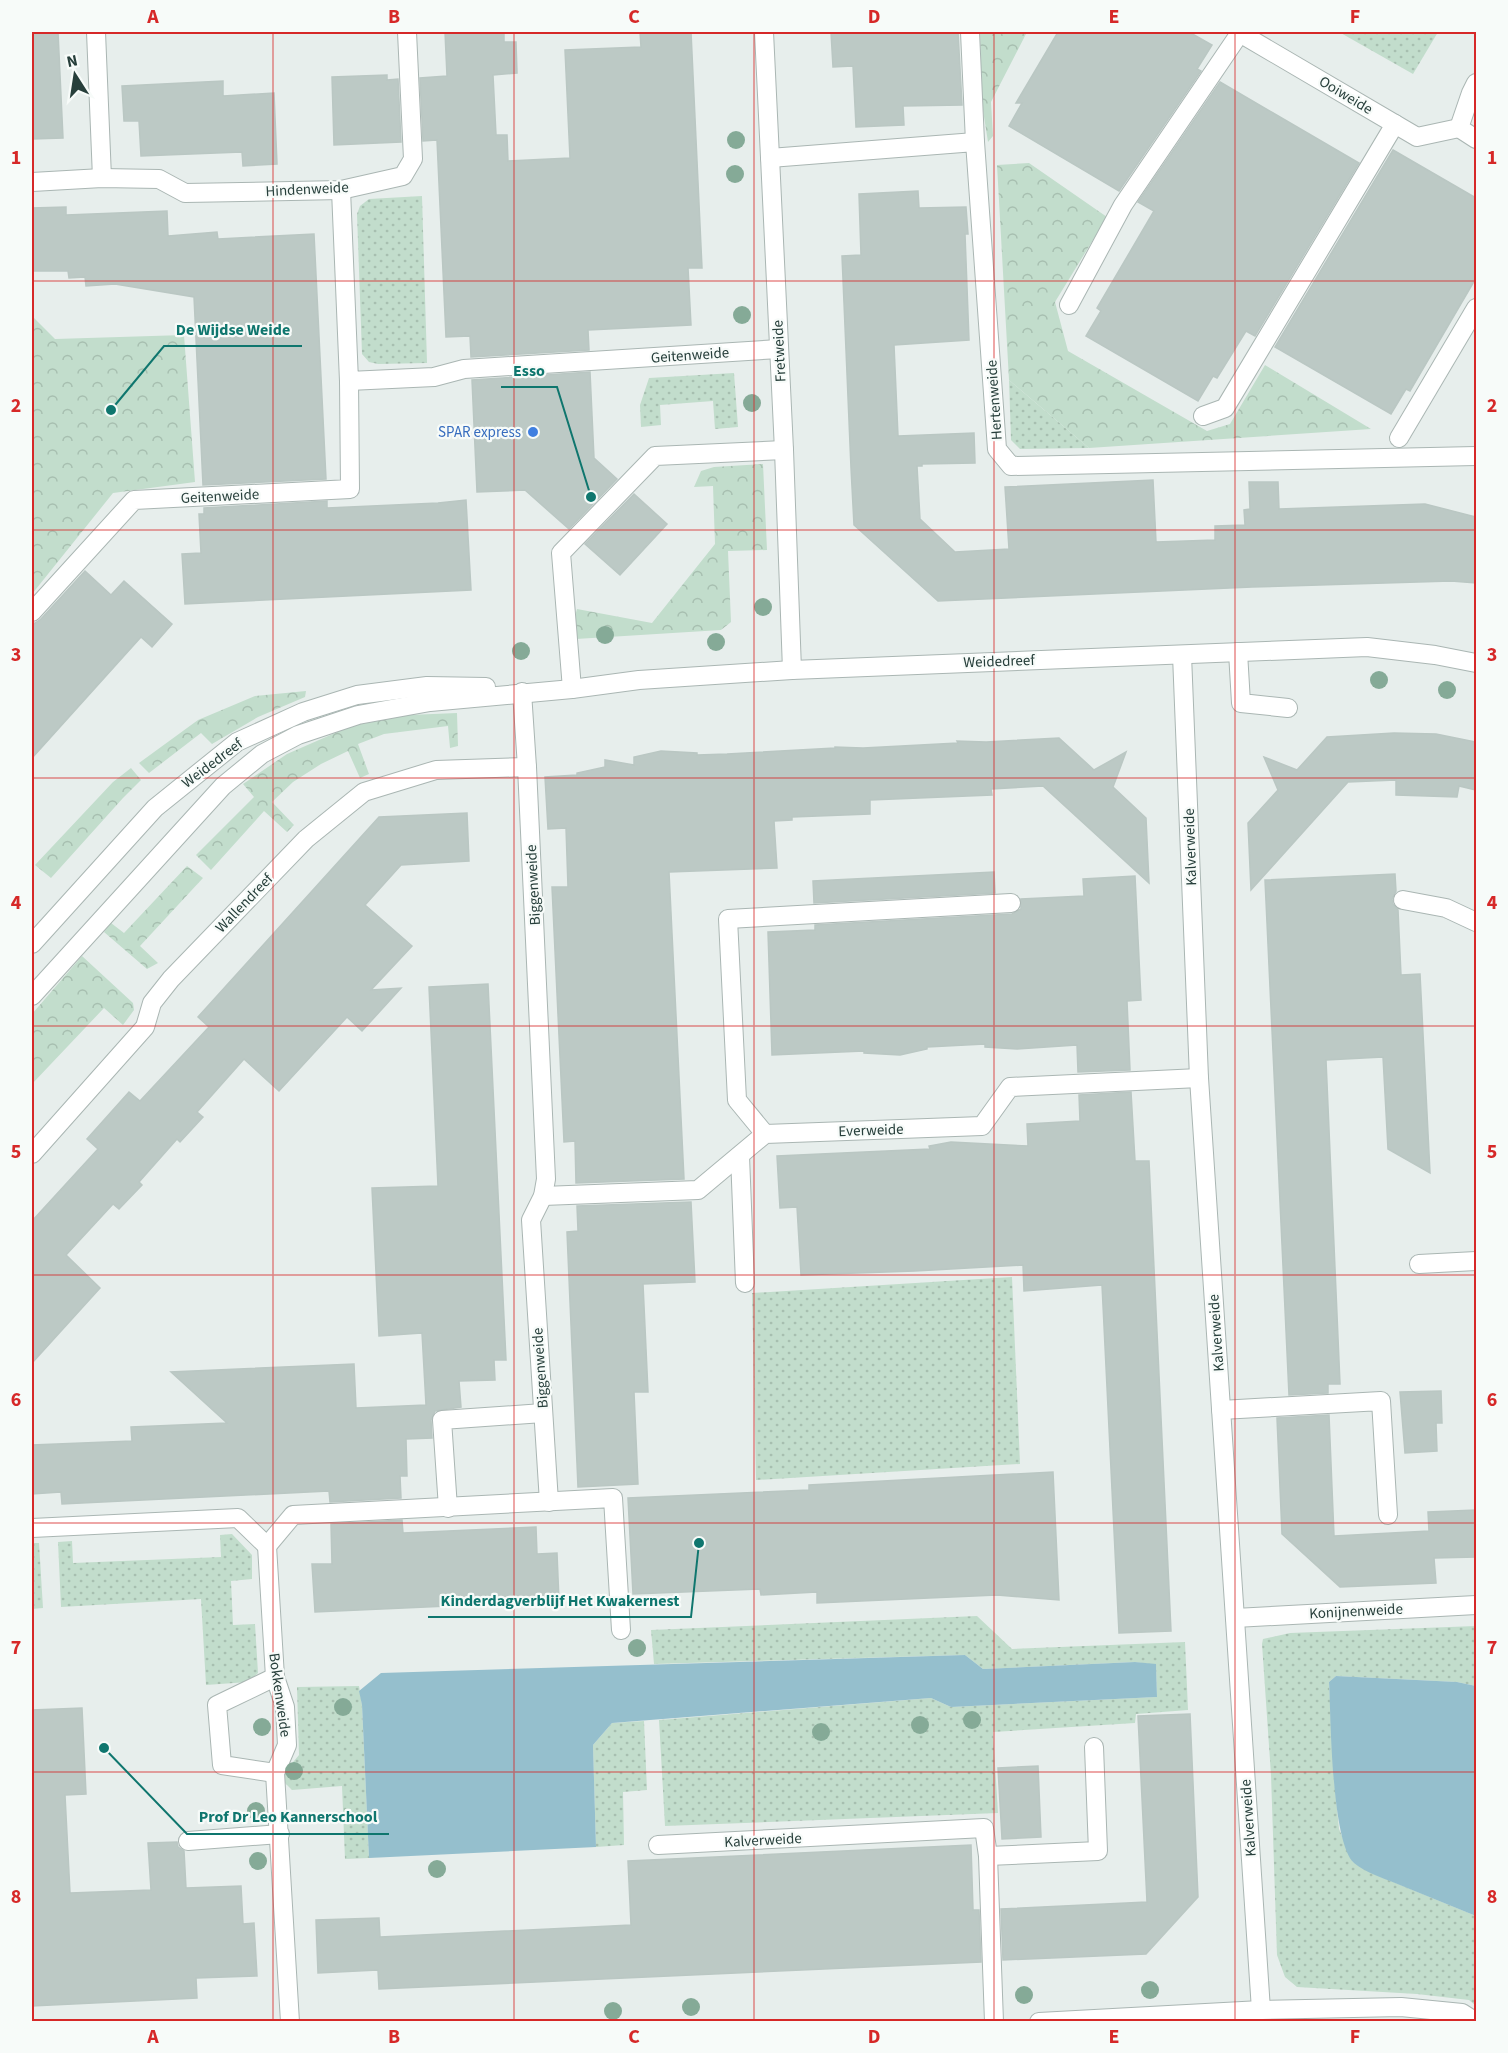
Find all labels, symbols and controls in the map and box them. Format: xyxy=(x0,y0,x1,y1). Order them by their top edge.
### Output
text: A xyxy=(146,3,159,31)
text: B xyxy=(388,3,400,31)
text: C xyxy=(628,3,640,31)
text: D xyxy=(868,3,880,31)
text: E xyxy=(1109,3,1119,31)
text: F xyxy=(1350,3,1360,31)
north arrow xyxy=(45,45,105,105)
text: N xyxy=(65,49,80,73)
street label: Ooiweide xyxy=(1315,71,1377,120)
text: 1 xyxy=(11,144,21,172)
text: 1 xyxy=(1487,144,1497,172)
street label: Hindenweide xyxy=(265,177,349,202)
callout: De Wijdse Weide xyxy=(164,312,302,346)
text: De Wijdse Weide xyxy=(176,319,290,341)
street label: Fretweide xyxy=(767,319,792,383)
street label: Geitenweide xyxy=(650,342,730,369)
callout: Esso xyxy=(501,353,557,387)
street label: Hertenweide xyxy=(981,359,1008,441)
text: Esso xyxy=(513,360,545,382)
text: 2 xyxy=(11,392,21,420)
text: 2 xyxy=(1487,392,1497,420)
place label: SPAR express xyxy=(438,422,521,443)
marker: SPAR express xyxy=(526,425,540,439)
street label: Geitenweide xyxy=(180,484,260,509)
text: 3 xyxy=(11,641,21,669)
text: 3 xyxy=(1487,641,1497,669)
street label: Weidedreef xyxy=(963,650,1036,673)
street label: Weidedreef xyxy=(178,733,248,793)
street label: Kalverweide xyxy=(1179,808,1202,886)
street label: Biggenweide xyxy=(521,844,546,926)
street label: Wallendreef xyxy=(211,869,278,938)
text: 4 xyxy=(11,889,22,917)
text: 4 xyxy=(1487,889,1498,917)
street label: Everweide xyxy=(838,1119,904,1142)
text: 5 xyxy=(11,1138,21,1166)
text: 5 xyxy=(1487,1138,1497,1166)
street label: Kalverweide xyxy=(1203,1294,1230,1372)
street label: Biggenweide xyxy=(527,1327,554,1409)
text: 6 xyxy=(11,1386,21,1414)
text: 6 xyxy=(1487,1386,1497,1414)
callout: Kinderdagverblijf Het Kwakernest xyxy=(428,1583,691,1617)
text: Kinderdagverblijf Het Kwakernest xyxy=(441,1590,679,1612)
street label: Konijnenweide xyxy=(1309,1599,1403,1624)
text: 7 xyxy=(11,1634,21,1662)
text: 7 xyxy=(1487,1634,1497,1662)
street label: Bokkenweide xyxy=(263,1652,296,1739)
street label: Kalverweide xyxy=(1235,1779,1262,1857)
callout: Prof Dr Leo Kannerschool xyxy=(187,1800,389,1834)
text: Prof Dr Leo Kannerschool xyxy=(199,1806,378,1828)
street label: Kalverweide xyxy=(724,1828,802,1853)
text: 8 xyxy=(11,1883,21,1911)
text: 8 xyxy=(1487,1883,1497,1911)
text: A xyxy=(146,2023,159,2051)
text: B xyxy=(388,2023,400,2051)
text: C xyxy=(628,2023,640,2051)
text: D xyxy=(868,2023,880,2051)
text: E xyxy=(1109,2023,1119,2051)
text: F xyxy=(1350,2023,1360,2051)

